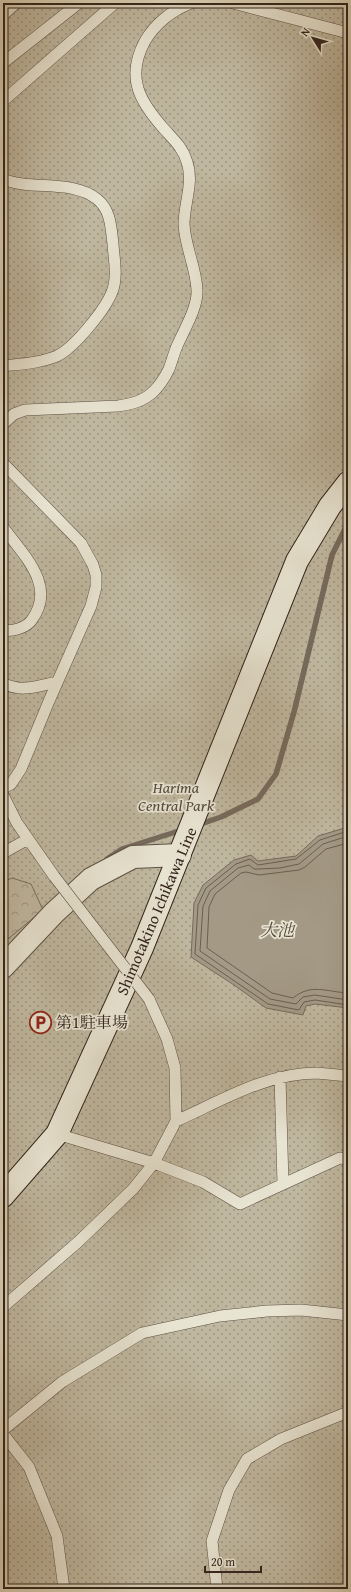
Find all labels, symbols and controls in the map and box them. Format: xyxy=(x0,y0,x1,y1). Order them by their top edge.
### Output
north arrow xyxy=(293,18,333,58)
text: N xyxy=(296,24,314,40)
park label: Harima Central Park xyxy=(138,775,215,817)
street label: Shimotakino Ichikawa Line xyxy=(110,823,202,999)
water label: 大池 xyxy=(260,917,296,942)
parking icon: 第1駐車場 xyxy=(27,1009,53,1035)
place label: 第1駐車場 xyxy=(56,1010,128,1034)
scale bar xyxy=(205,1548,261,1574)
text: 20 m xyxy=(211,1553,235,1570)

